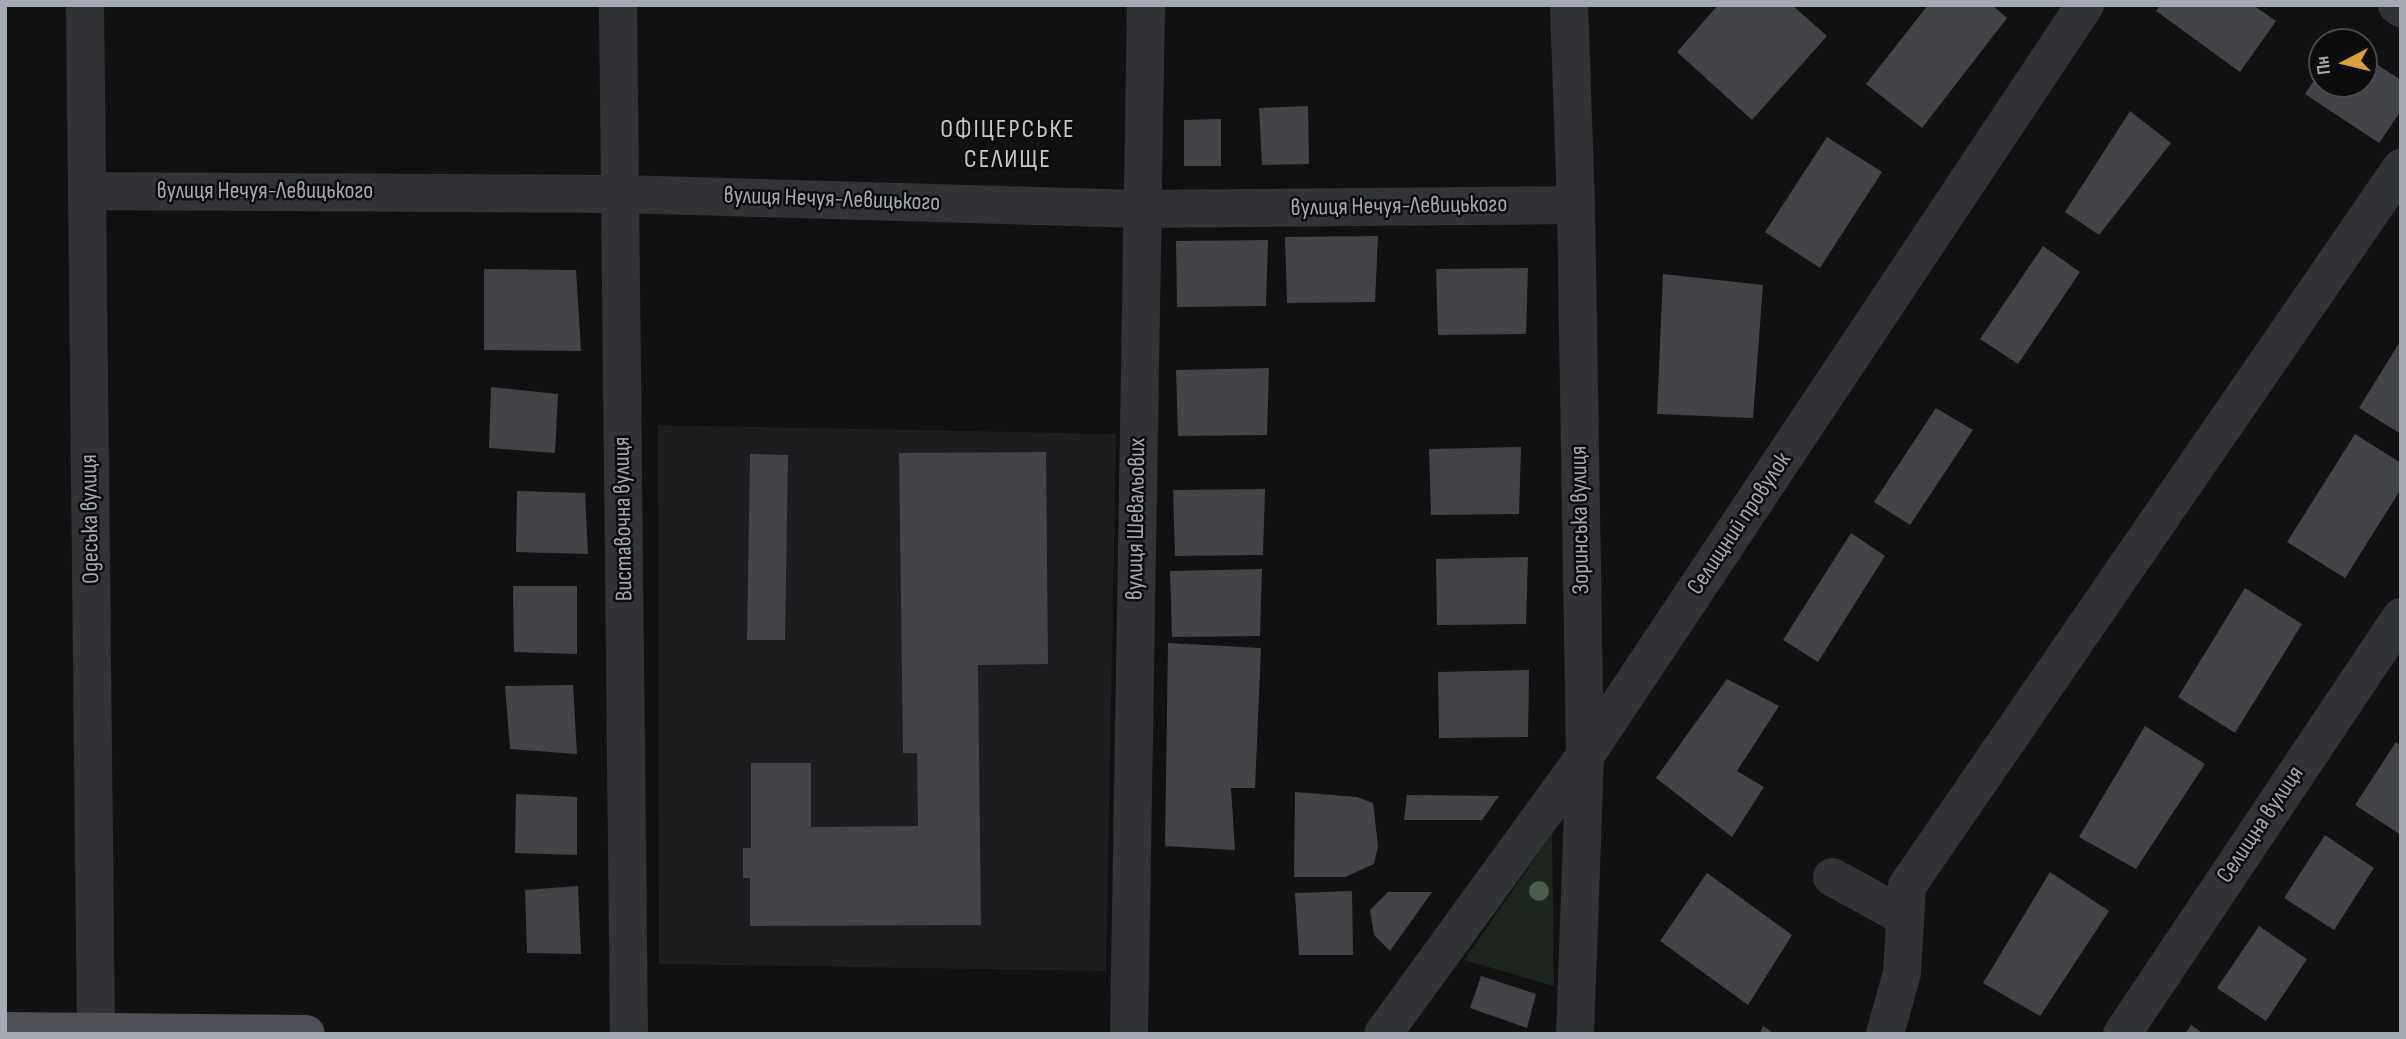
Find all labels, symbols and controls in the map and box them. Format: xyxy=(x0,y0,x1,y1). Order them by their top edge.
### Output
north arrow xyxy=(2308,28,2378,98)
text: Пн xyxy=(2311,55,2336,76)
district label: ОФІЦЕРСЬКЕ СЕЛИЩЕ xyxy=(941,114,1075,176)
street label: вулиця Нечуя-Левицького xyxy=(157,178,373,206)
street label: вулиця Нечуя-Левицького xyxy=(723,182,941,218)
street label: вулиця Нечуя-Левицького xyxy=(1290,191,1508,223)
street label: Виставочна вулиця xyxy=(608,437,640,601)
street label: вулиця Шевальових xyxy=(1121,438,1153,600)
street label: Зоринська вулиця xyxy=(1565,445,1597,595)
street label: Селищний провулок xyxy=(1682,447,1798,601)
street label: Одеська вулиця xyxy=(75,454,107,584)
street label: Селищна вулиця xyxy=(2211,761,2311,889)

